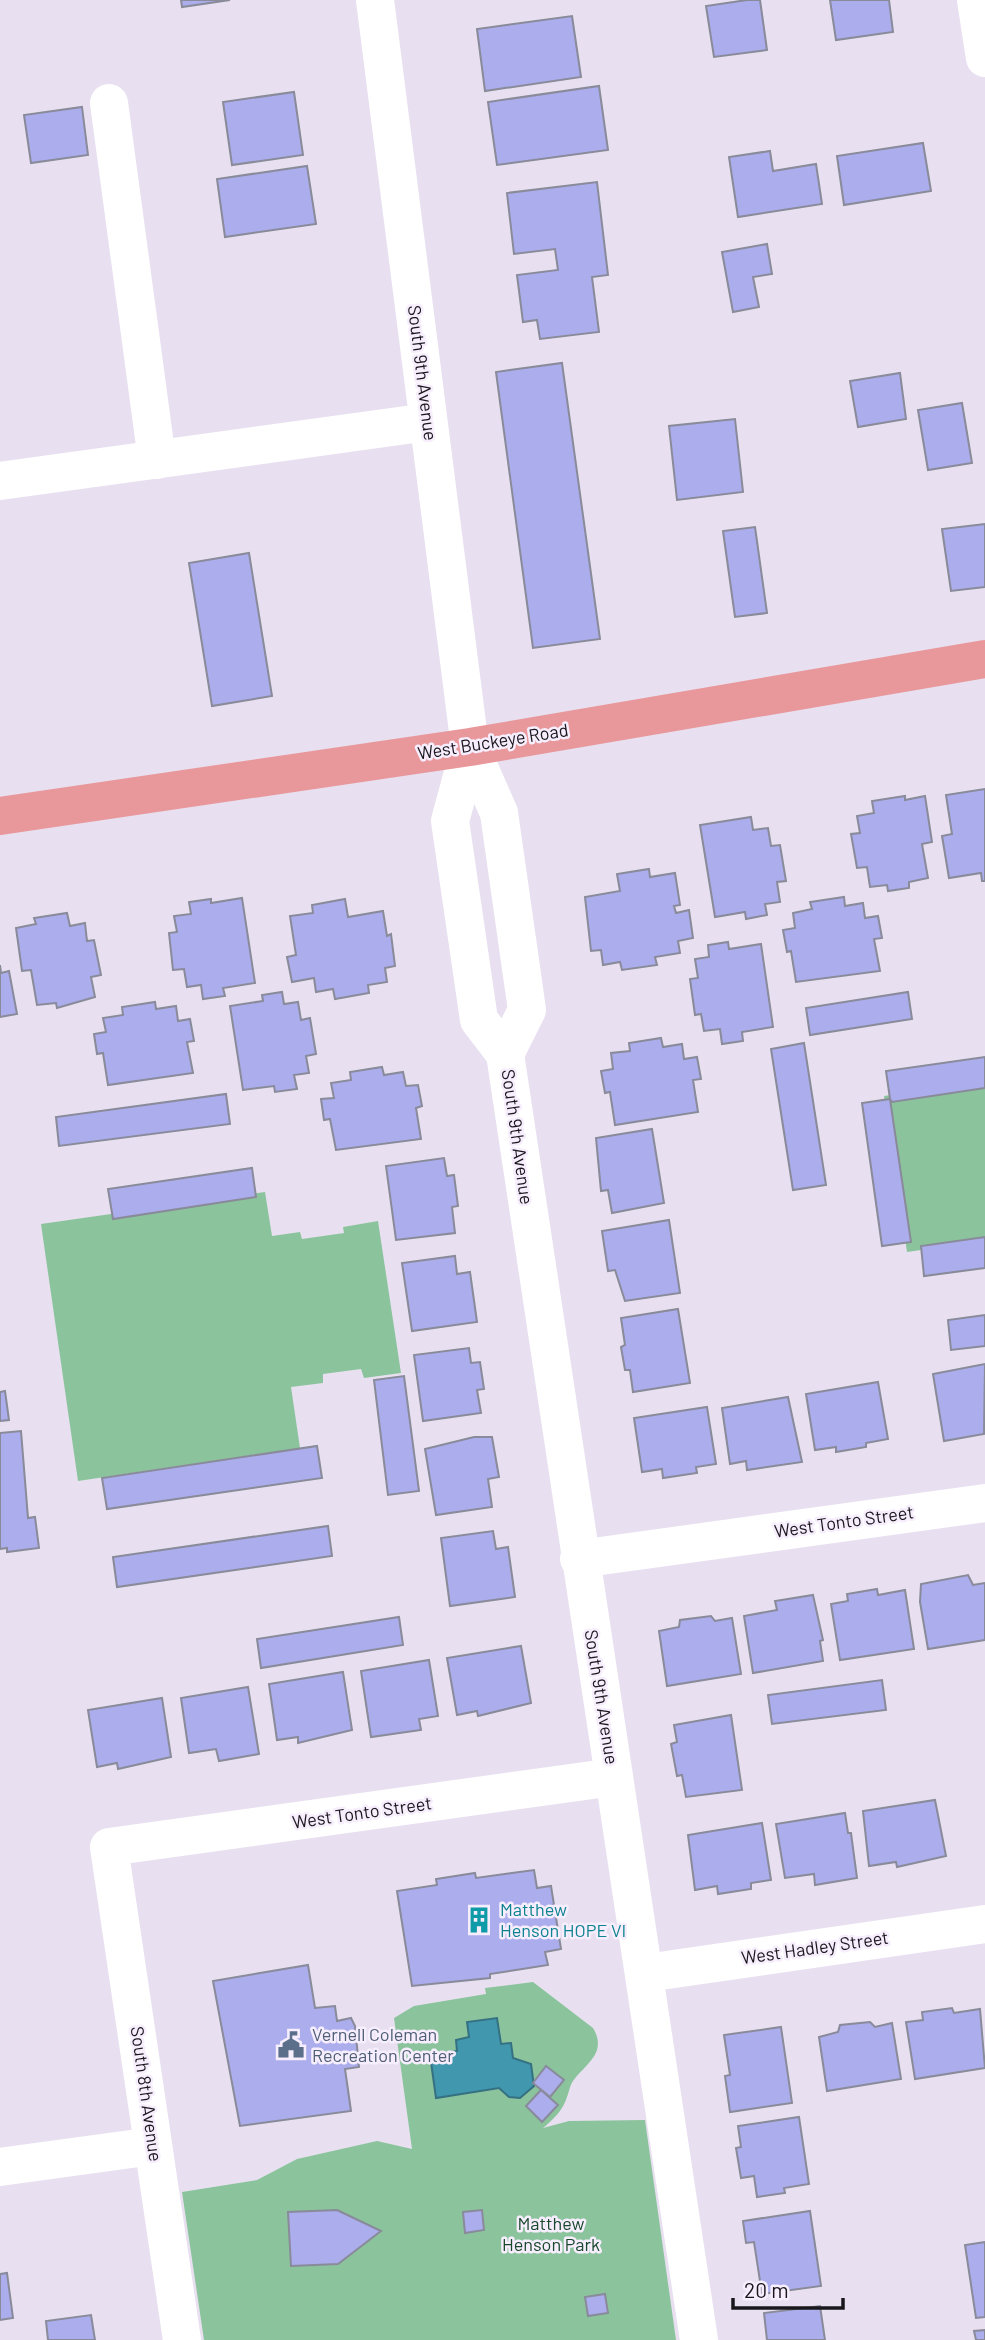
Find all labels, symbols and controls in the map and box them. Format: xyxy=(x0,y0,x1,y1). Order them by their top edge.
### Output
street label: South 9th Avenue xyxy=(404,304,442,442)
street label: West Buckeye Road xyxy=(416,718,570,764)
street label: South 9th Avenue xyxy=(498,1068,538,1206)
street label: West Tonto Street xyxy=(773,1500,915,1542)
street label: South 9th Avenue xyxy=(580,1628,624,1766)
street label: West Tonto Street xyxy=(291,1791,433,1833)
place label: Matthew Henson HOPE VI xyxy=(500,1898,626,1941)
building icon: Matthew Henson HOPE VI xyxy=(464,1905,494,1935)
street label: West Hadley Street xyxy=(740,1926,890,1968)
place label: Vernell Coleman Recreation Center xyxy=(312,2023,454,2066)
street label: South 8th Avenue xyxy=(127,2025,167,2163)
public building icon: Vernell Coleman Recreation Center xyxy=(276,2030,306,2060)
park label: Matthew Henson Park xyxy=(502,2212,600,2255)
scale bar xyxy=(733,2266,843,2310)
text: 20 m xyxy=(744,2277,789,2302)

